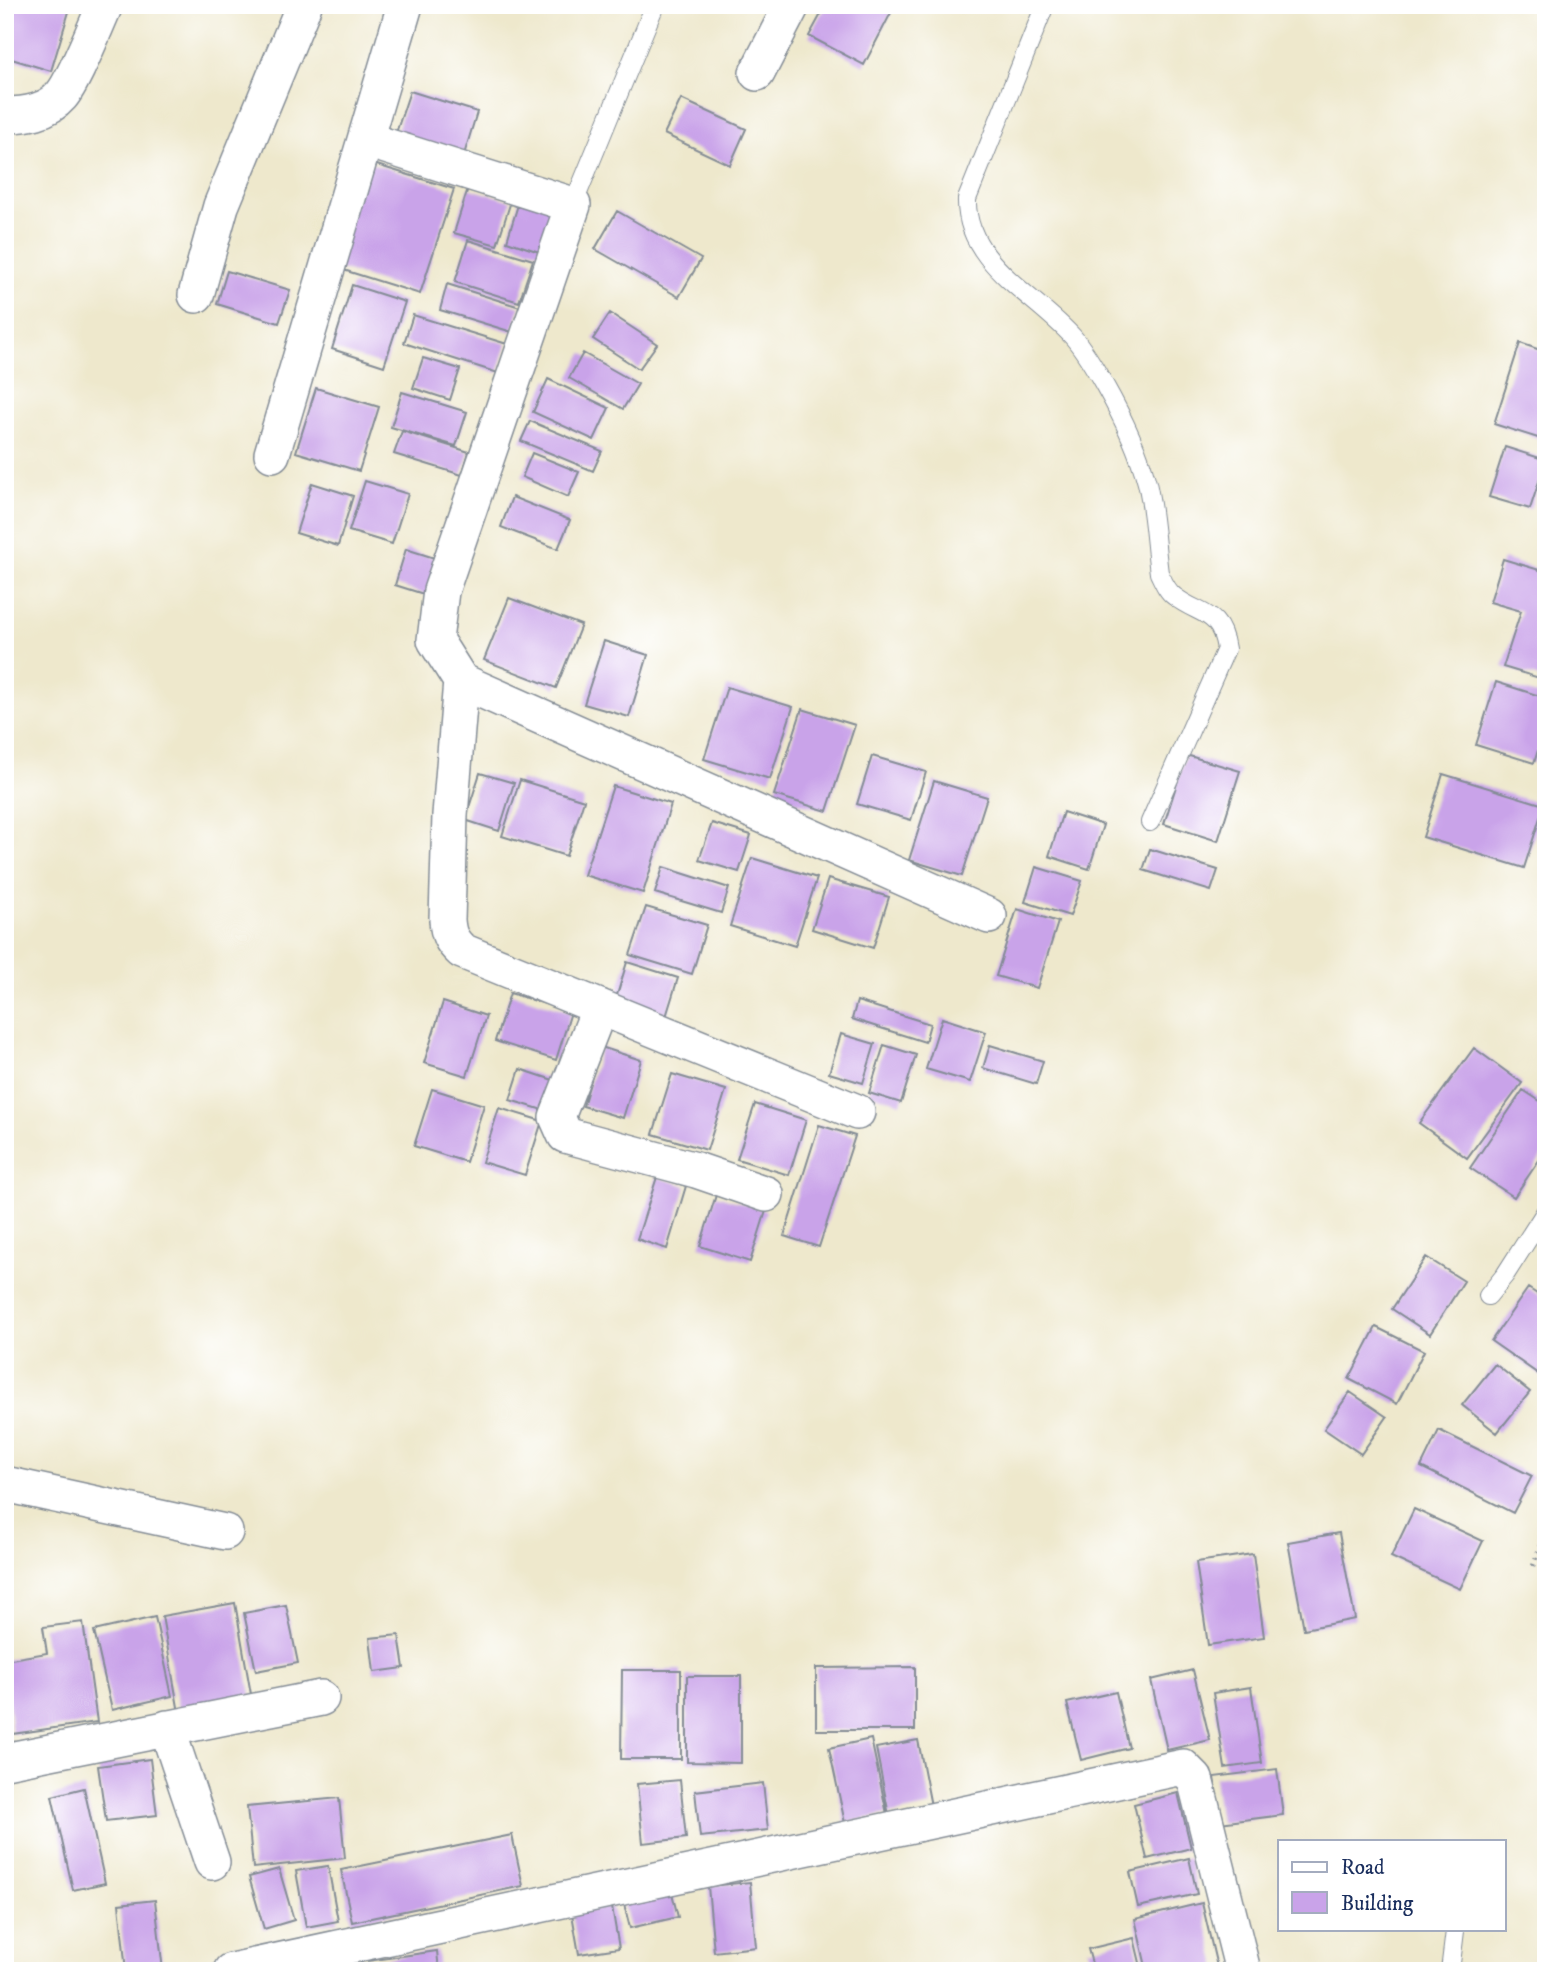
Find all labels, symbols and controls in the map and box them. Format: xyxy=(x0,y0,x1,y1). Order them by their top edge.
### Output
legend xyxy=(1278,1840,1506,1930)
text: Road xyxy=(1341,1855,1385,1881)
text: Building xyxy=(1341,1891,1414,1917)

